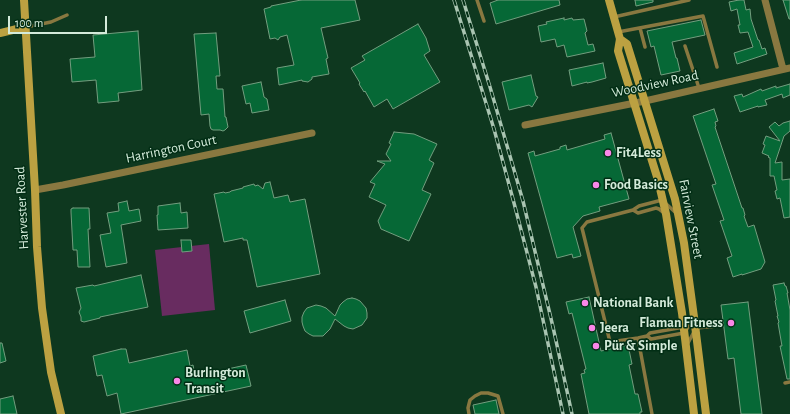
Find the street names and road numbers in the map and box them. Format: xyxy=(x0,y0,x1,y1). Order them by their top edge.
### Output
street label: Woodview Road xyxy=(610,67,700,101)
street label: Harrington Court xyxy=(124,131,218,167)
street label: Harvester Road xyxy=(11,166,33,250)
street label: Fairview Street xyxy=(675,178,707,260)

